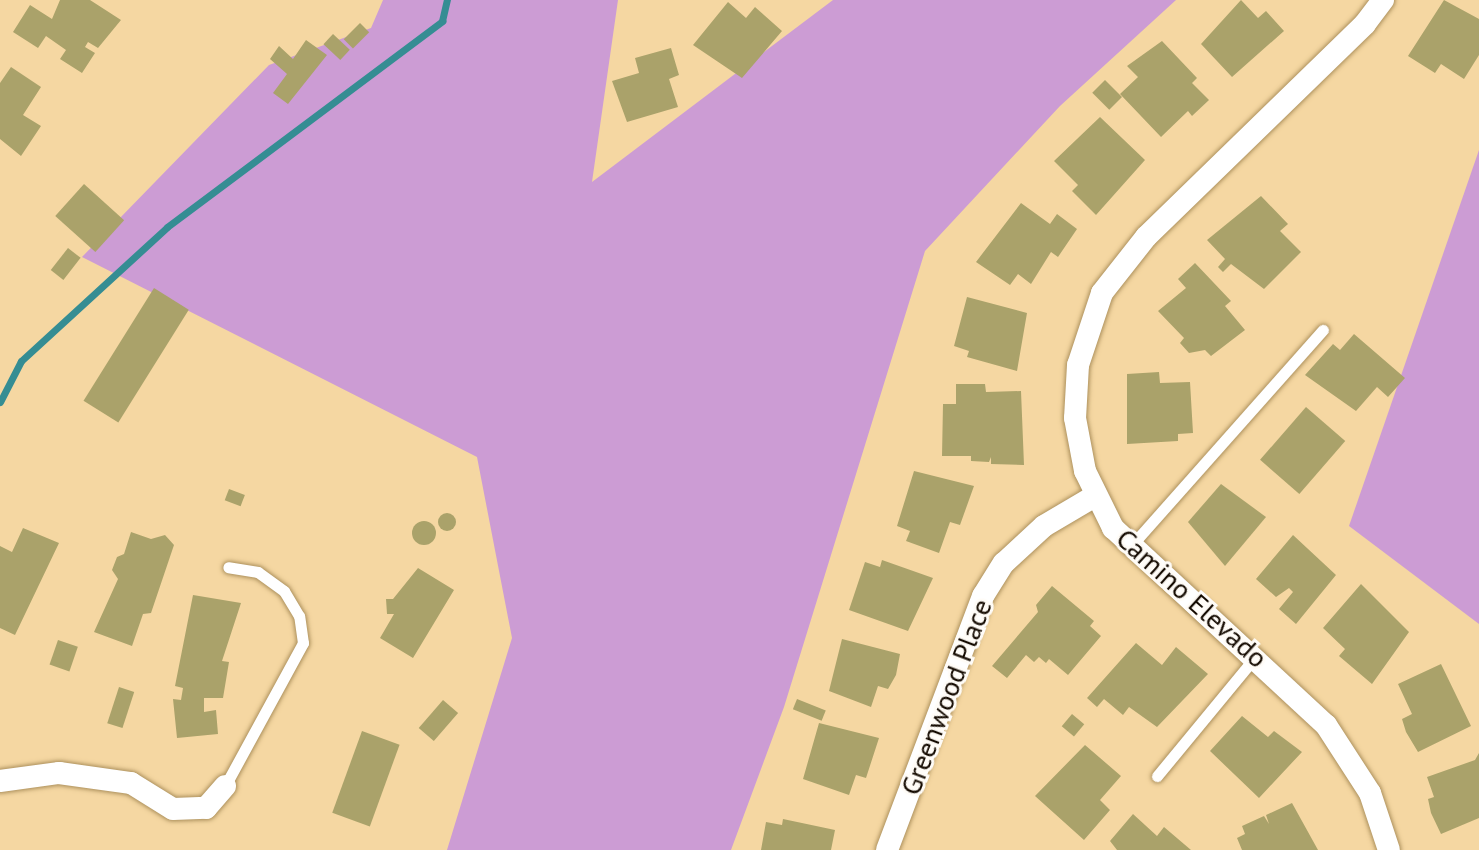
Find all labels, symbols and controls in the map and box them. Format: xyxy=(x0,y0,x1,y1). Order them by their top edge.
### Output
street label: Camino Elevado xyxy=(1110,521,1274,675)
street label: Greenwood Place xyxy=(893,594,999,800)

